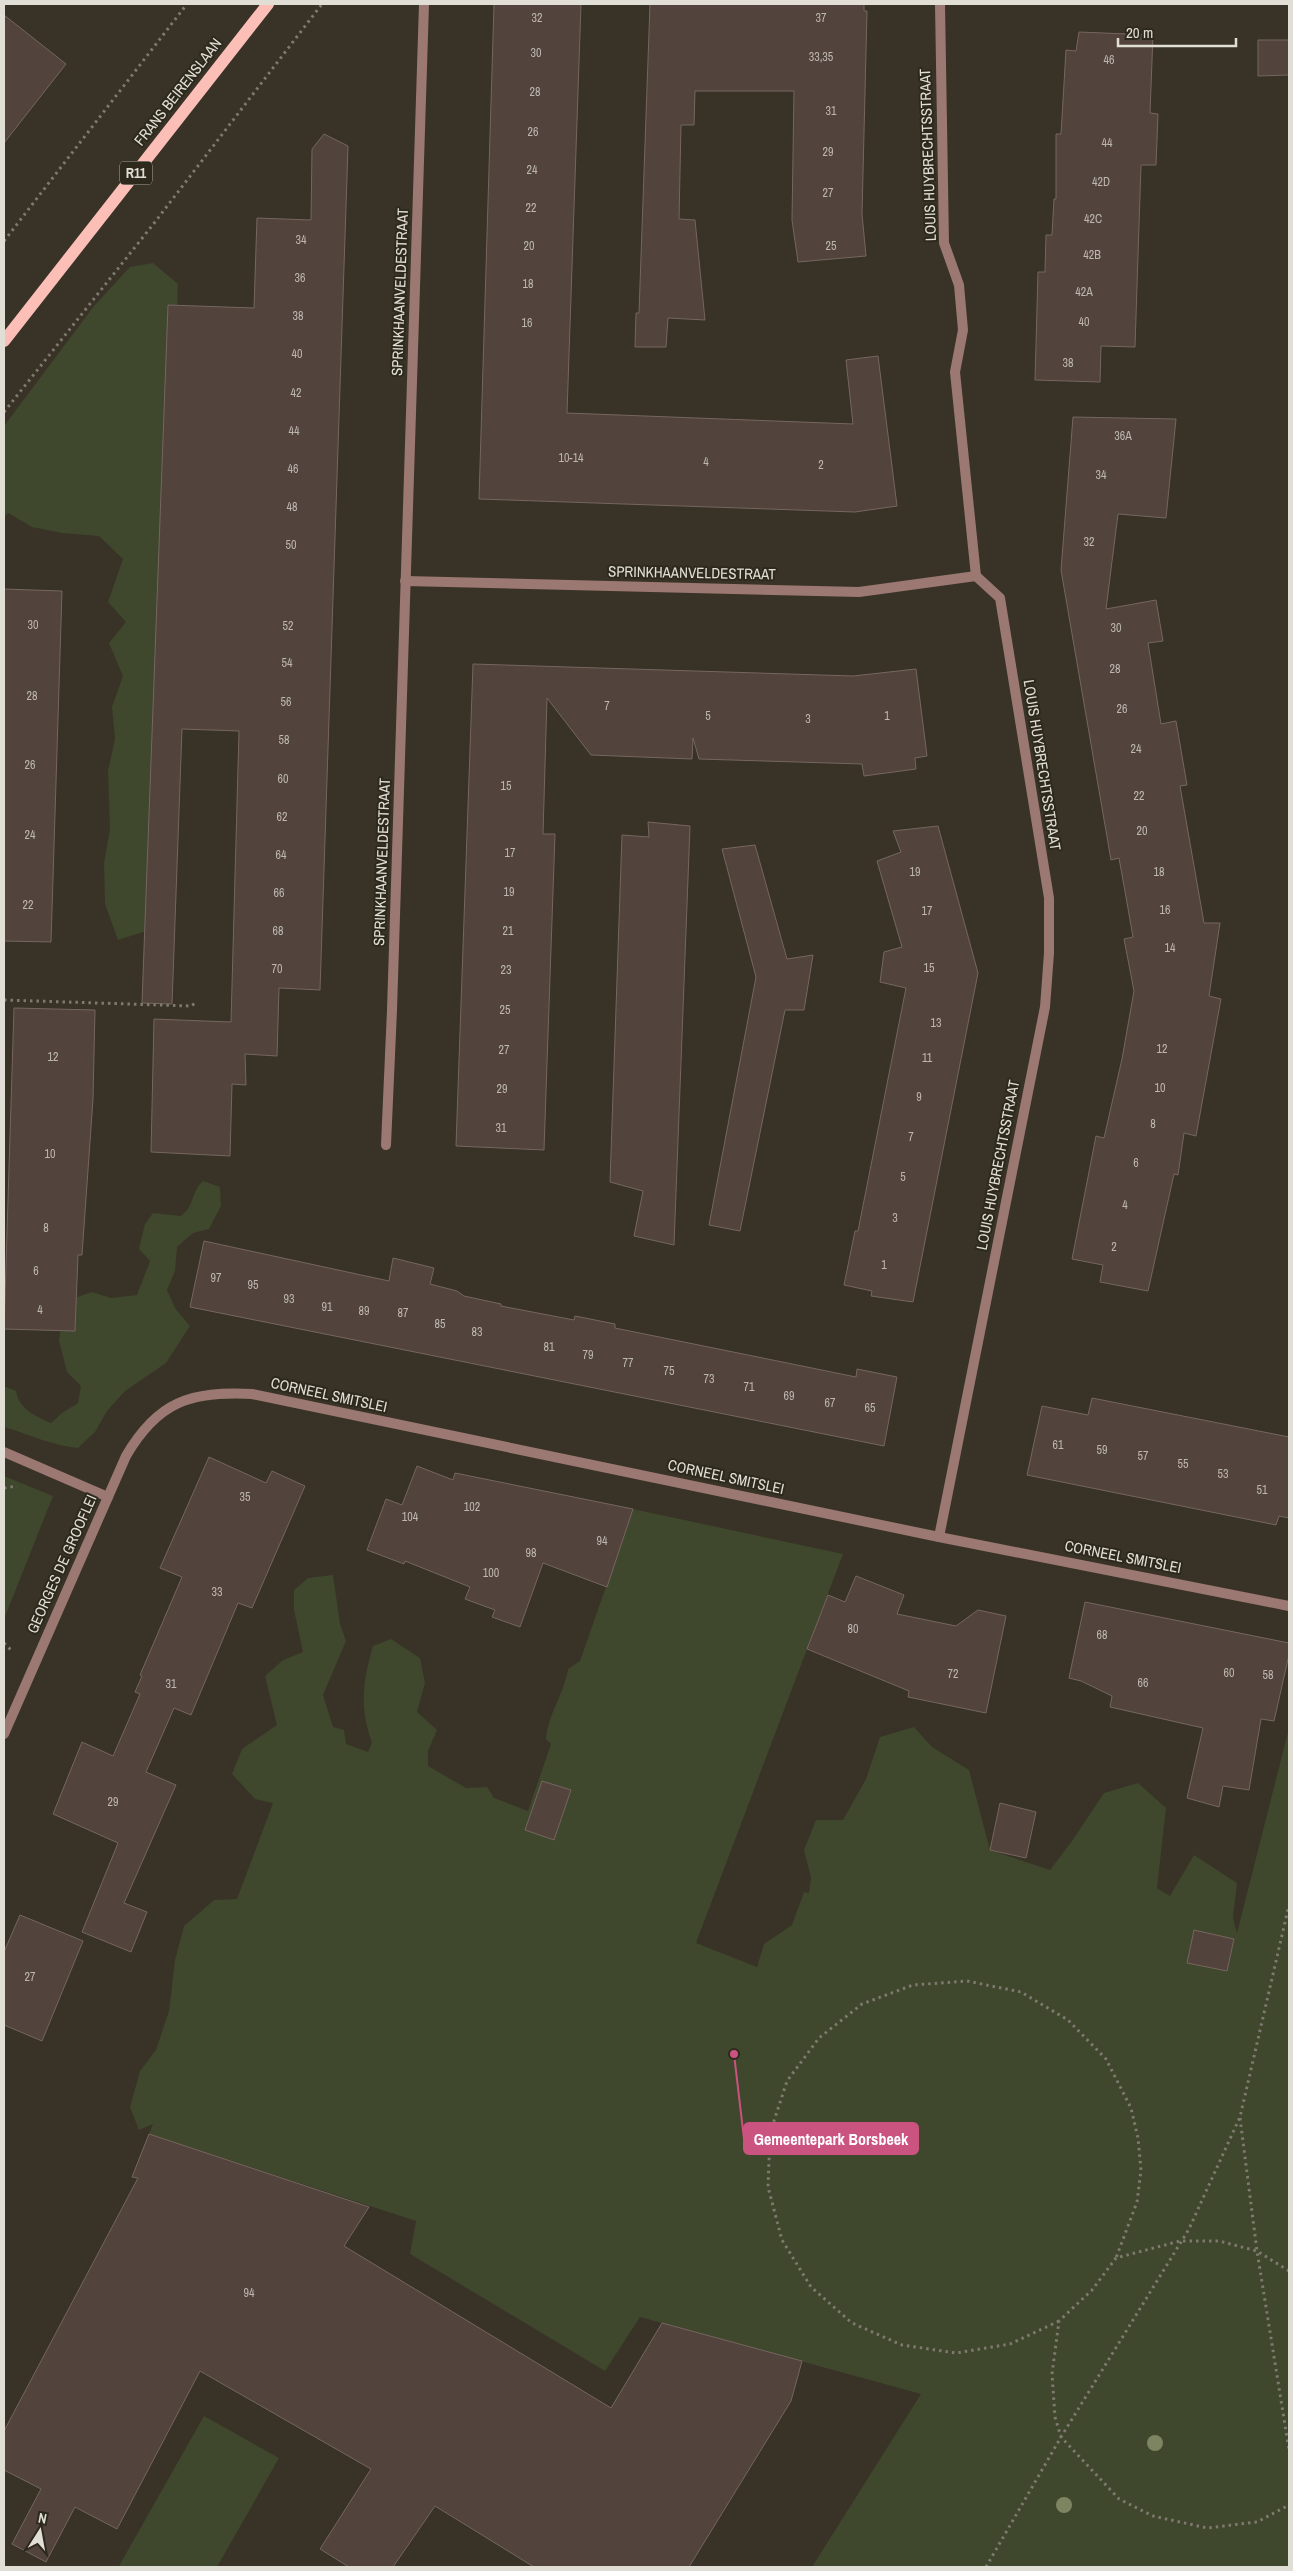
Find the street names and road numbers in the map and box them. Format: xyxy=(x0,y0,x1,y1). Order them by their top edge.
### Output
street label: FRANS BEIRENSLAAN xyxy=(129,34,226,150)
street label: LOUIS HUYBRECHTSSTRAAT xyxy=(914,68,941,242)
road number: R11 xyxy=(120,162,152,184)
street label: SPRINKHAANVELDESTRAAT xyxy=(386,207,413,376)
street label: SPRINKHAANVELDESTRAAT xyxy=(608,561,777,584)
street label: LOUIS HUYBRECHTSSTRAAT xyxy=(1019,678,1066,852)
street label: SPRINKHAANVELDESTRAAT xyxy=(368,777,395,946)
street label: LOUIS HUYBRECHTSSTRAAT xyxy=(971,1078,1024,1252)
street label: CORNEEL SMITSLEI xyxy=(269,1372,389,1417)
street label: CORNEEL SMITSLEI xyxy=(666,1454,786,1499)
street label: GEORGES DE GROOFLEI xyxy=(22,1491,102,1636)
street label: CORNEEL SMITSLEI xyxy=(1063,1535,1183,1578)

